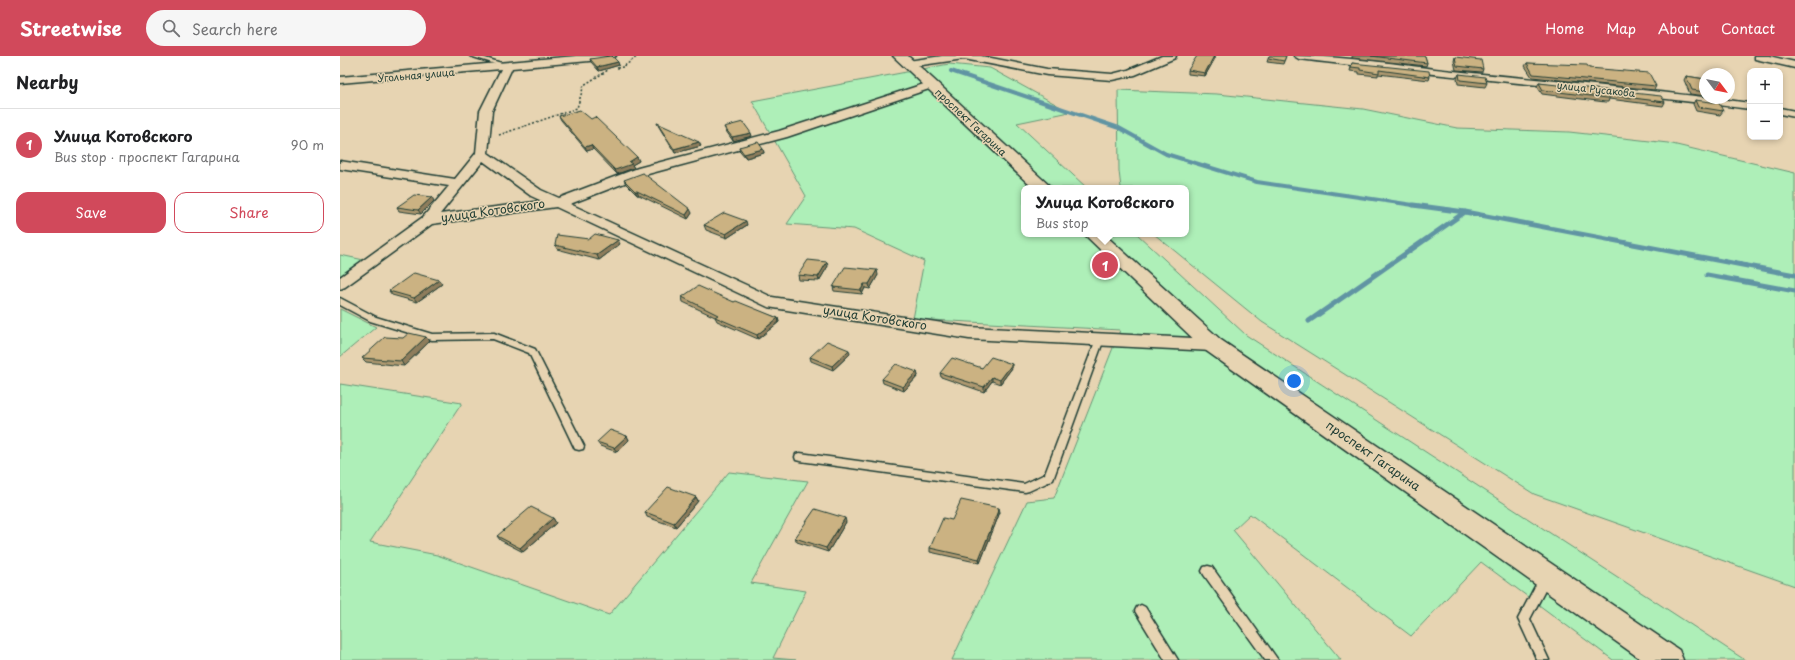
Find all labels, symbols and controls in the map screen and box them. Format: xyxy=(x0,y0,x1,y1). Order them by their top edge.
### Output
search box xyxy=(146,10,426,46)
text: Streetwise xyxy=(20,14,122,42)
icon: search xyxy=(160,17,182,39)
text: Search here xyxy=(192,17,278,40)
text: Home xyxy=(1545,18,1584,39)
text: Map xyxy=(1606,18,1636,39)
text: About xyxy=(1658,18,1699,39)
text: Contact xyxy=(1721,18,1775,39)
street label: Угольная улица xyxy=(377,64,456,85)
north arrow xyxy=(1699,68,1735,104)
map controls xyxy=(1747,68,1783,140)
button: + xyxy=(1747,68,1783,104)
text: Nearby xyxy=(16,69,78,95)
street label: улица Русакова xyxy=(1556,77,1637,101)
street label: проспект Гагарина xyxy=(932,84,1011,159)
button: − xyxy=(1747,104,1783,140)
text: Улица Котовского xyxy=(54,124,193,147)
text: 1 xyxy=(26,135,32,154)
text: 90 m xyxy=(291,135,324,154)
text: Bus stop · проспект Гагарина xyxy=(54,147,240,166)
popup xyxy=(1021,185,1189,237)
text: Улица Котовского xyxy=(1036,190,1174,213)
button: Save xyxy=(16,192,166,233)
button: Share xyxy=(174,192,324,233)
street label: улица Котовского xyxy=(440,194,546,226)
text: Bus stop xyxy=(1036,213,1089,232)
pin: 1 xyxy=(1092,250,1118,280)
street label: улица Котовского xyxy=(822,300,929,334)
your location xyxy=(1284,371,1304,391)
street label: проспект Гагарина xyxy=(1323,416,1425,495)

